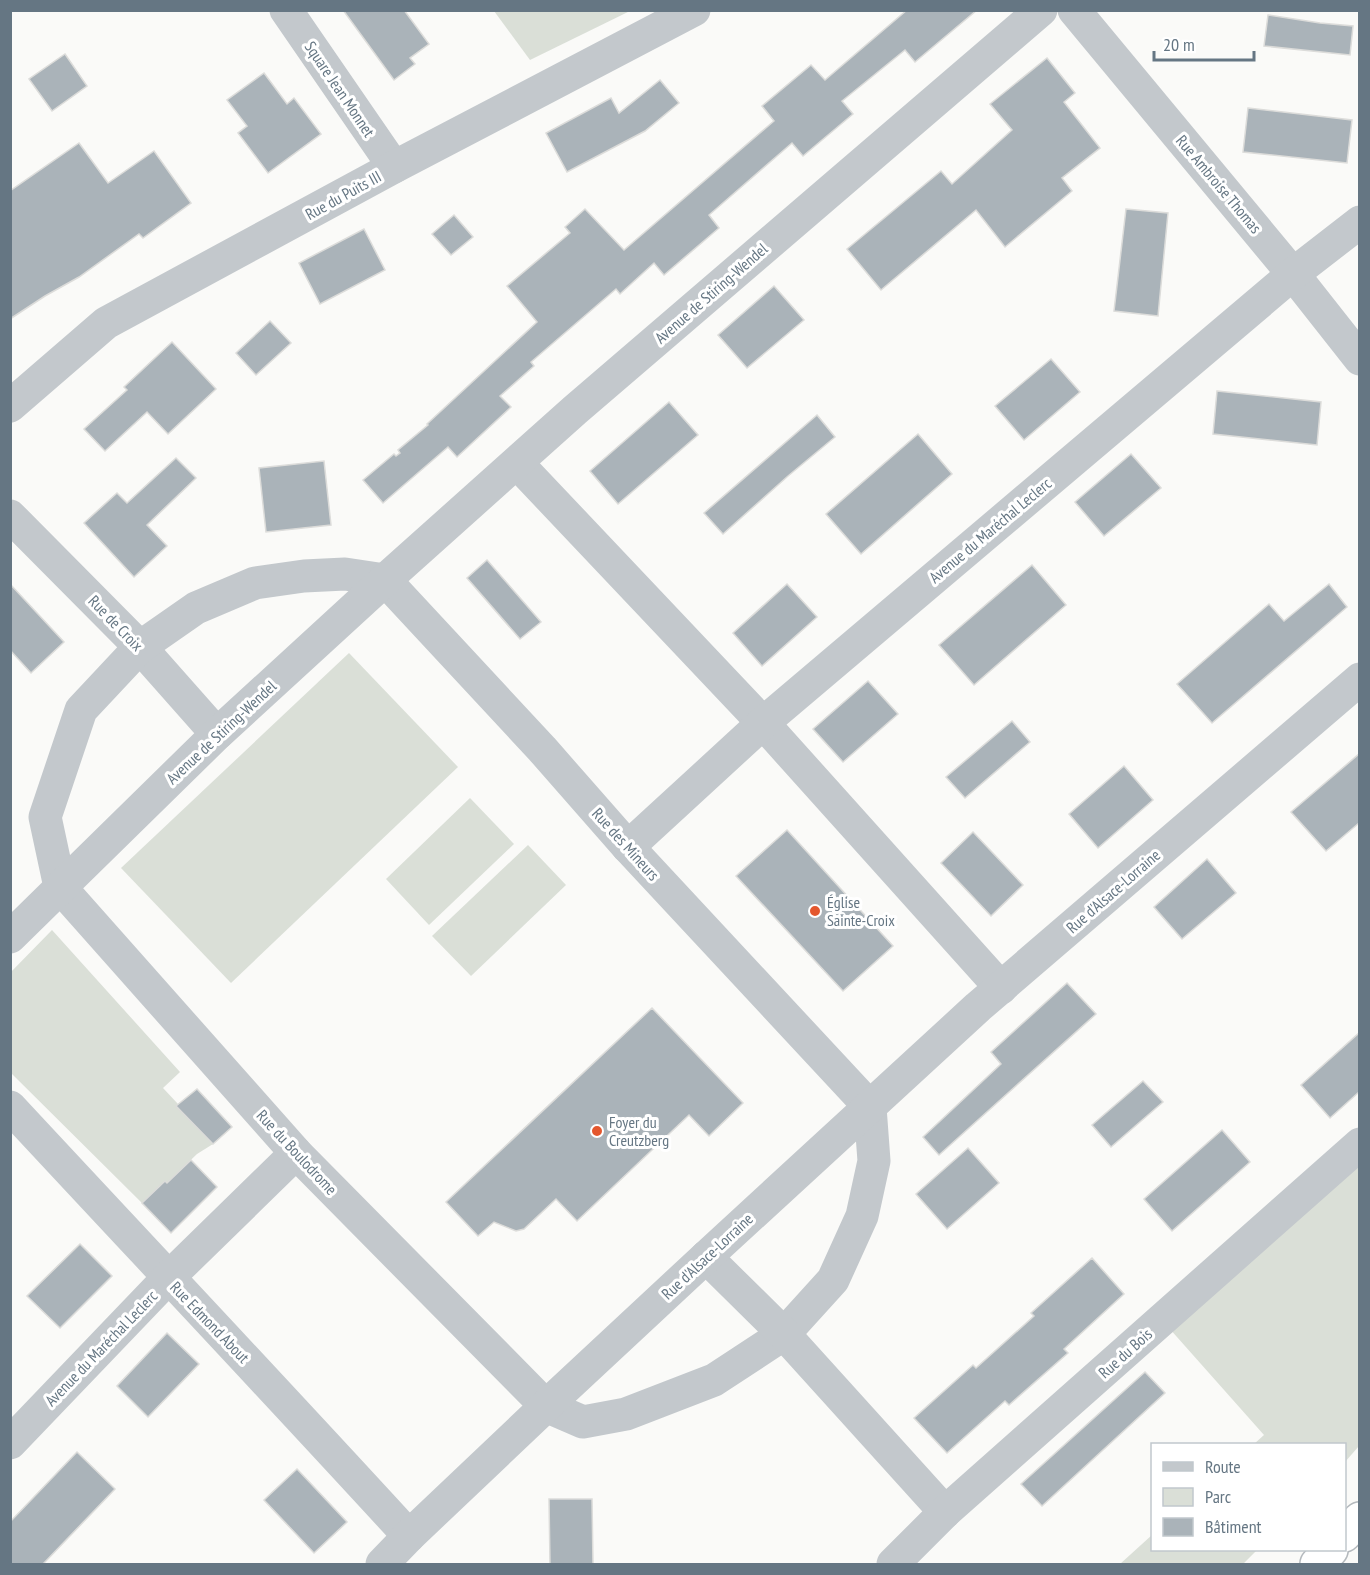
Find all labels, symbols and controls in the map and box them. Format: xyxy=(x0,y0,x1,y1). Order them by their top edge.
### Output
scale bar xyxy=(1154,24,1254,62)
text: 20 m xyxy=(1163,33,1195,56)
street label: Square Jean Monnet xyxy=(301,37,380,141)
street label: Rue Ambroise Thomas xyxy=(1172,131,1266,237)
street label: Rue du Puits III xyxy=(302,166,384,224)
street label: Avenue de Stiring-Wendel xyxy=(650,238,772,347)
street label: Avenue du Maréchal Leclerc xyxy=(925,473,1055,587)
street label: Rue de Croix xyxy=(84,591,148,655)
street label: Avenue de Stiring-Wendel xyxy=(162,676,280,788)
street label: Rue des Mineurs xyxy=(588,803,664,885)
street label: Rue d'Alsace-Lorraine xyxy=(1062,845,1164,937)
place label: Église Sainte-Croix xyxy=(827,892,895,930)
marker: Église Sainte-Croix xyxy=(808,904,822,918)
street label: Rue du Boulodrome xyxy=(252,1105,342,1199)
place label: Foyer du Creutzberg xyxy=(609,1112,669,1150)
marker: Foyer du Creutzberg xyxy=(590,1124,604,1138)
street label: Rue d'Alsace-Lorraine xyxy=(657,1209,757,1303)
street label: Rue Edmond About xyxy=(166,1277,254,1367)
street label: Avenue du Maréchal Leclerc xyxy=(41,1286,162,1410)
street label: Rue du Bois xyxy=(1094,1324,1156,1382)
legend xyxy=(1151,1443,1346,1551)
text: Route xyxy=(1205,1455,1241,1478)
text: Parc xyxy=(1205,1485,1232,1508)
text: Bâtiment xyxy=(1205,1515,1262,1538)

